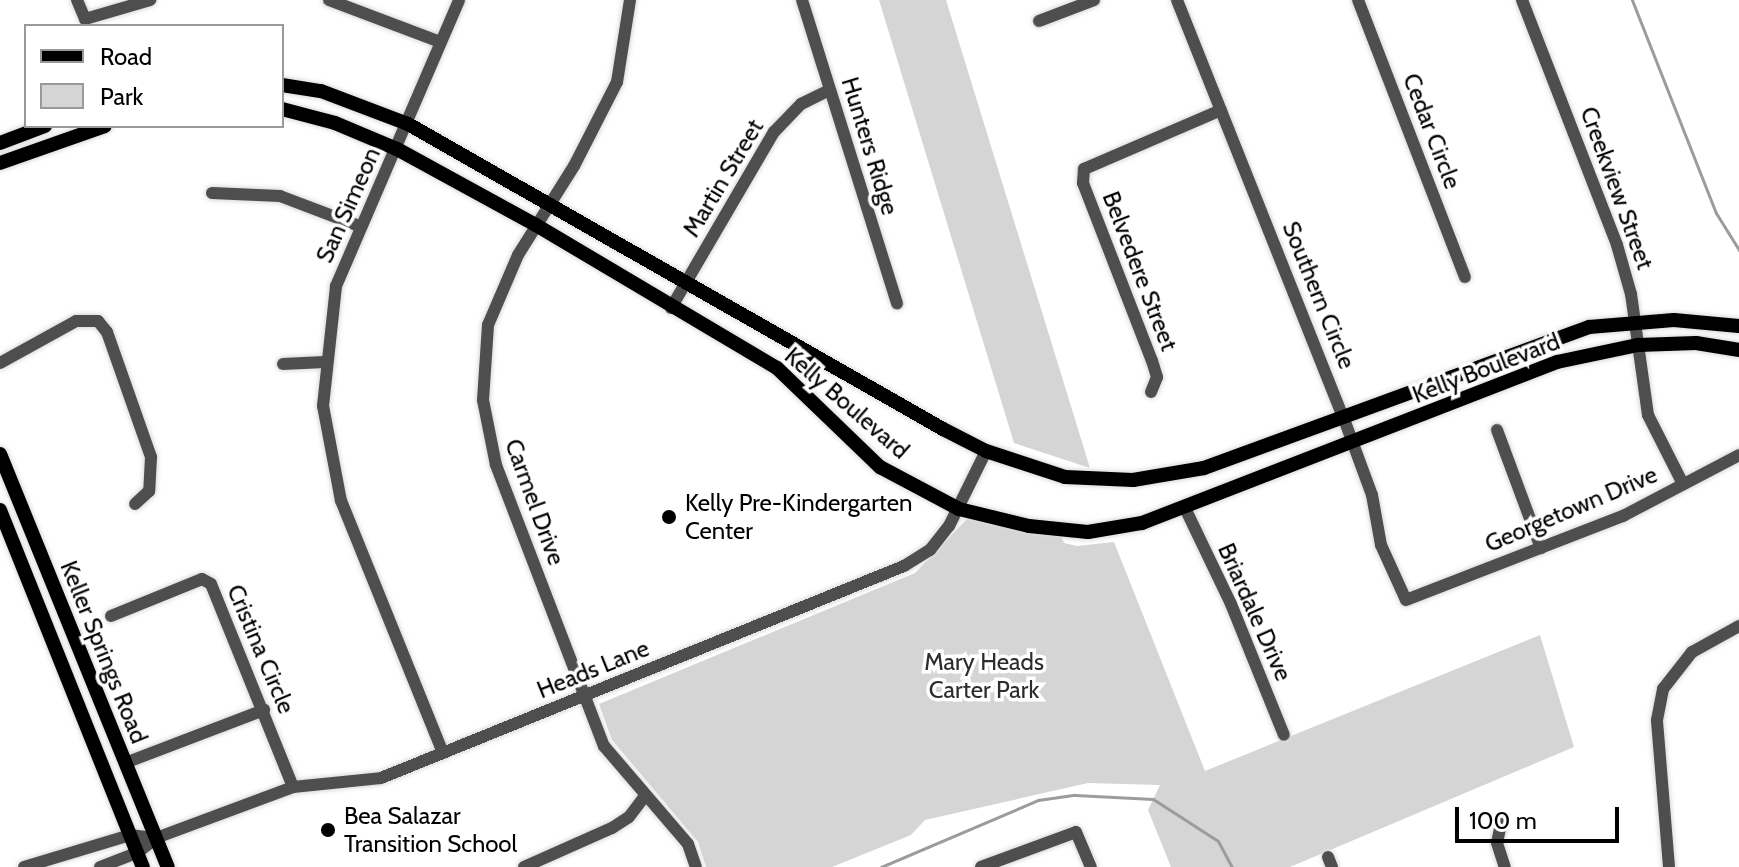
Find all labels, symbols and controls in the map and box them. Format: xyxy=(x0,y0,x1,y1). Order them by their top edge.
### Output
legend xyxy=(24,24,284,128)
text: Road xyxy=(100,42,152,71)
street label: Cedar Circle xyxy=(1397,69,1467,193)
street label: Hunters Ridge xyxy=(835,74,905,218)
text: Park xyxy=(100,82,143,111)
street label: Creekview Street xyxy=(1574,103,1660,273)
street label: Martin Street xyxy=(677,114,769,242)
street label: San Simeon xyxy=(310,143,386,267)
street label: Belvedere Street xyxy=(1096,187,1184,355)
street label: Southern Circle xyxy=(1276,217,1362,373)
street label: Kelly Boulevard xyxy=(1408,327,1564,409)
street label: Kelly Boulevard xyxy=(779,341,915,465)
street label: Carmel Drive xyxy=(499,435,571,569)
street label: Georgetown Drive xyxy=(1481,460,1661,558)
place label: Kelly Pre-Kindergarten Center xyxy=(685,489,912,545)
marker: Kelly Pre-Kindergarten Center xyxy=(660,508,678,526)
street label: Briardale Drive xyxy=(1212,539,1298,685)
street label: Keller Springs Road xyxy=(54,557,154,747)
street label: Cristina Circle xyxy=(221,580,301,718)
street label: Heads Lane xyxy=(533,633,653,705)
park label: Mary Heads Carter Park xyxy=(924,648,1044,704)
scale bar xyxy=(1459,791,1623,841)
place label: Bea Salazar Transition School xyxy=(344,802,517,858)
text: 100 m xyxy=(1469,806,1537,835)
marker: Bea Salazar Transition School xyxy=(319,821,337,839)

